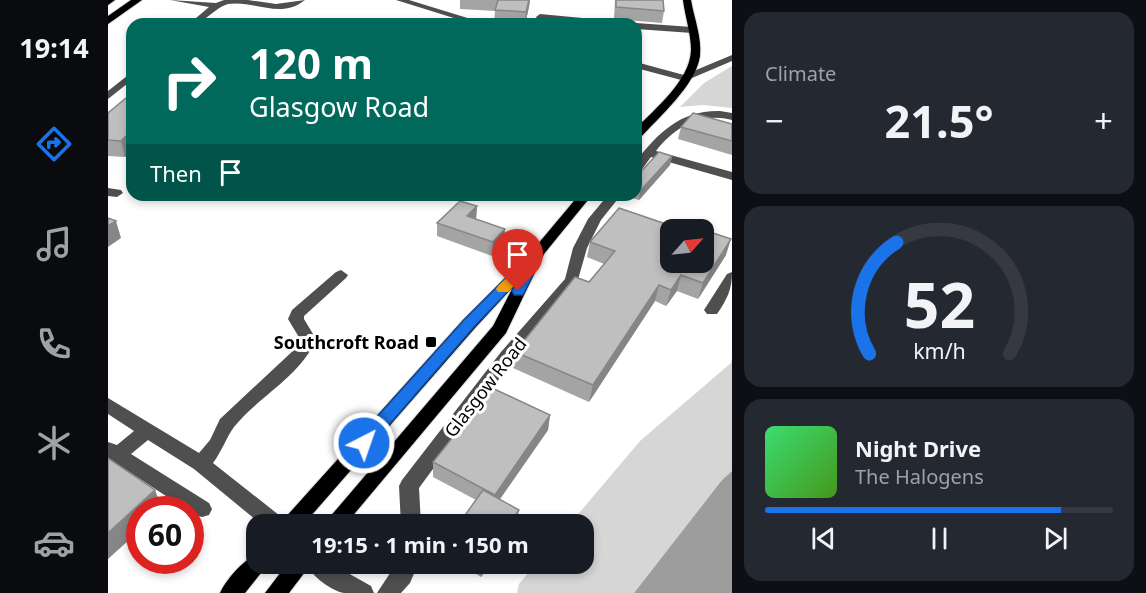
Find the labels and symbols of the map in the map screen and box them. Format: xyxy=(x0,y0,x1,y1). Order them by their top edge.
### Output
north arrow xyxy=(660,219,714,273)
pin xyxy=(492,229,543,291)
place label: Southcroft Road xyxy=(274,330,419,354)
street label: Glasgow Road xyxy=(439,332,531,442)
marker: Southcroft Road xyxy=(424,335,438,349)
position arrow xyxy=(332,411,396,475)
speed limit sign: 60 xyxy=(126,496,204,574)

